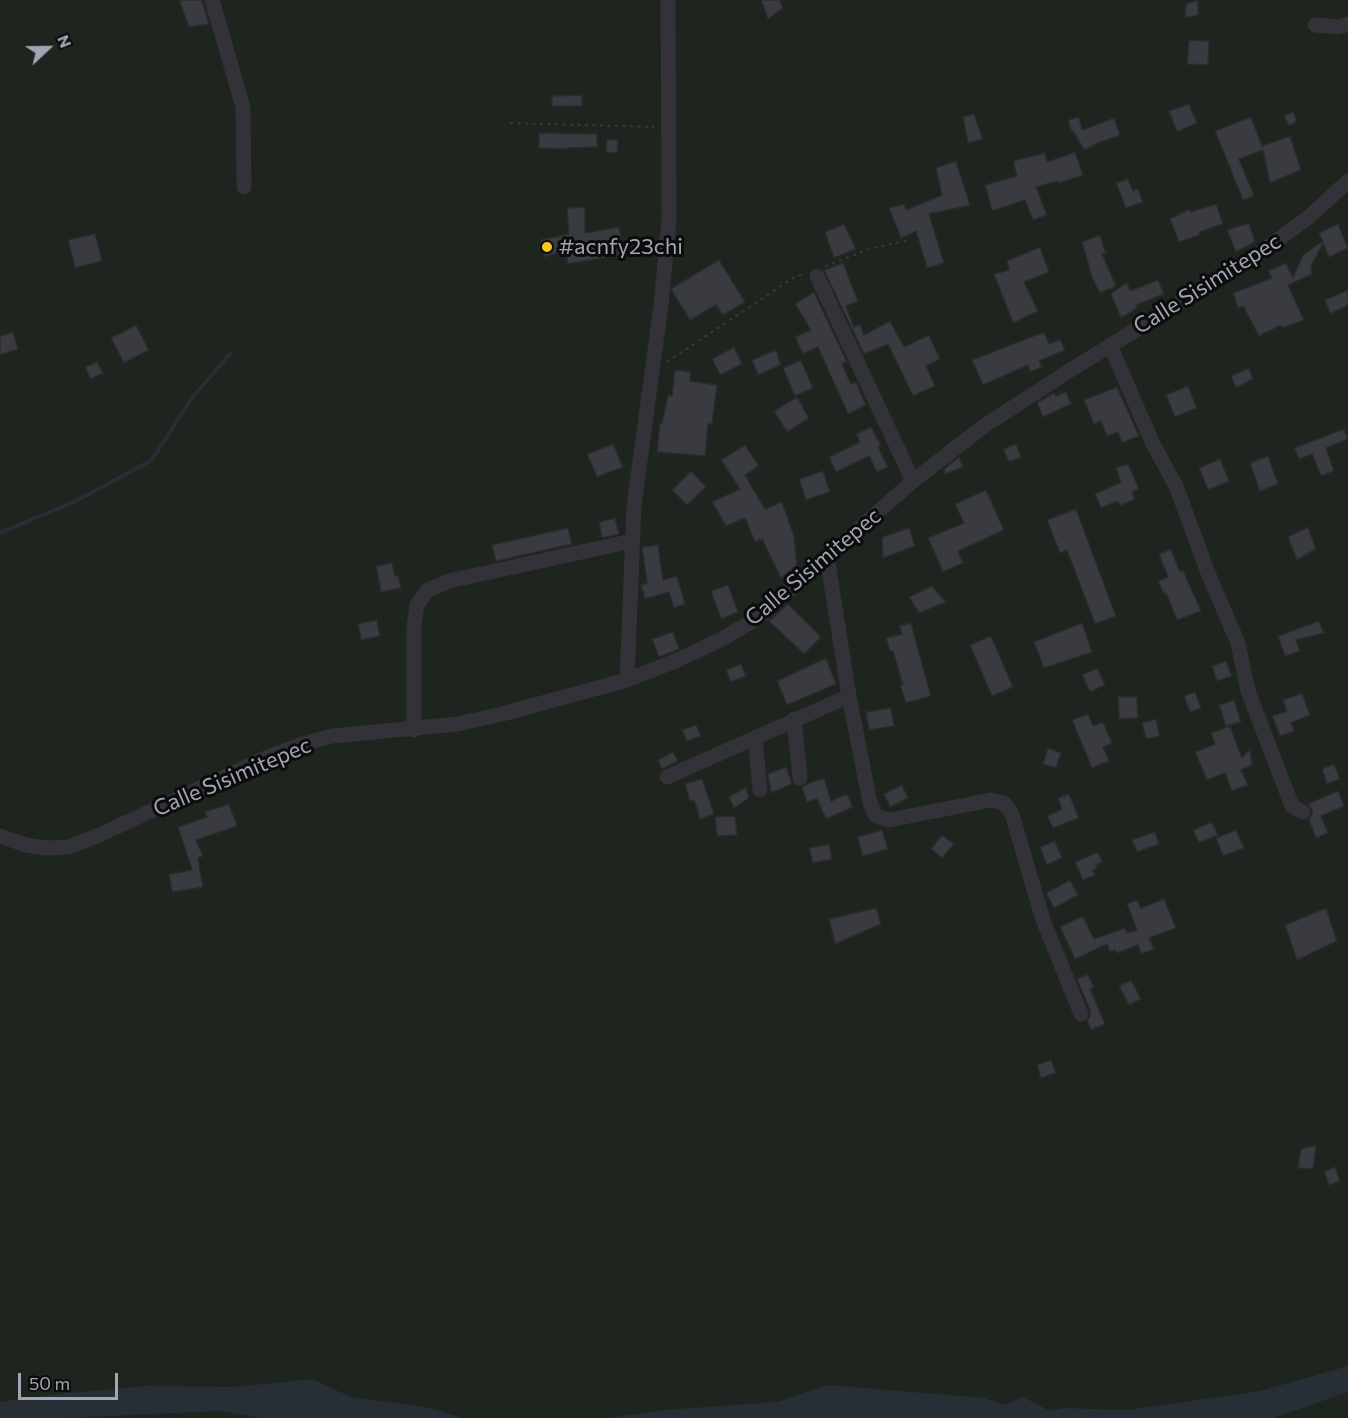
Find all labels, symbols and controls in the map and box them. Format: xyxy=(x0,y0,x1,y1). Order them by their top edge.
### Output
north arrow xyxy=(18,18,78,78)
text: N xyxy=(54,32,76,50)
street label: Calle Sisimitepec xyxy=(1129,228,1285,340)
place label: #acnfy23chi xyxy=(559,234,683,260)
marker: #acnfy23chi xyxy=(540,240,554,254)
street label: Calle Sisimitepec xyxy=(740,503,886,631)
street label: Calle Sisimitepec xyxy=(149,732,315,822)
scale bar xyxy=(21,1361,122,1399)
text: 50 m xyxy=(29,1372,70,1394)

